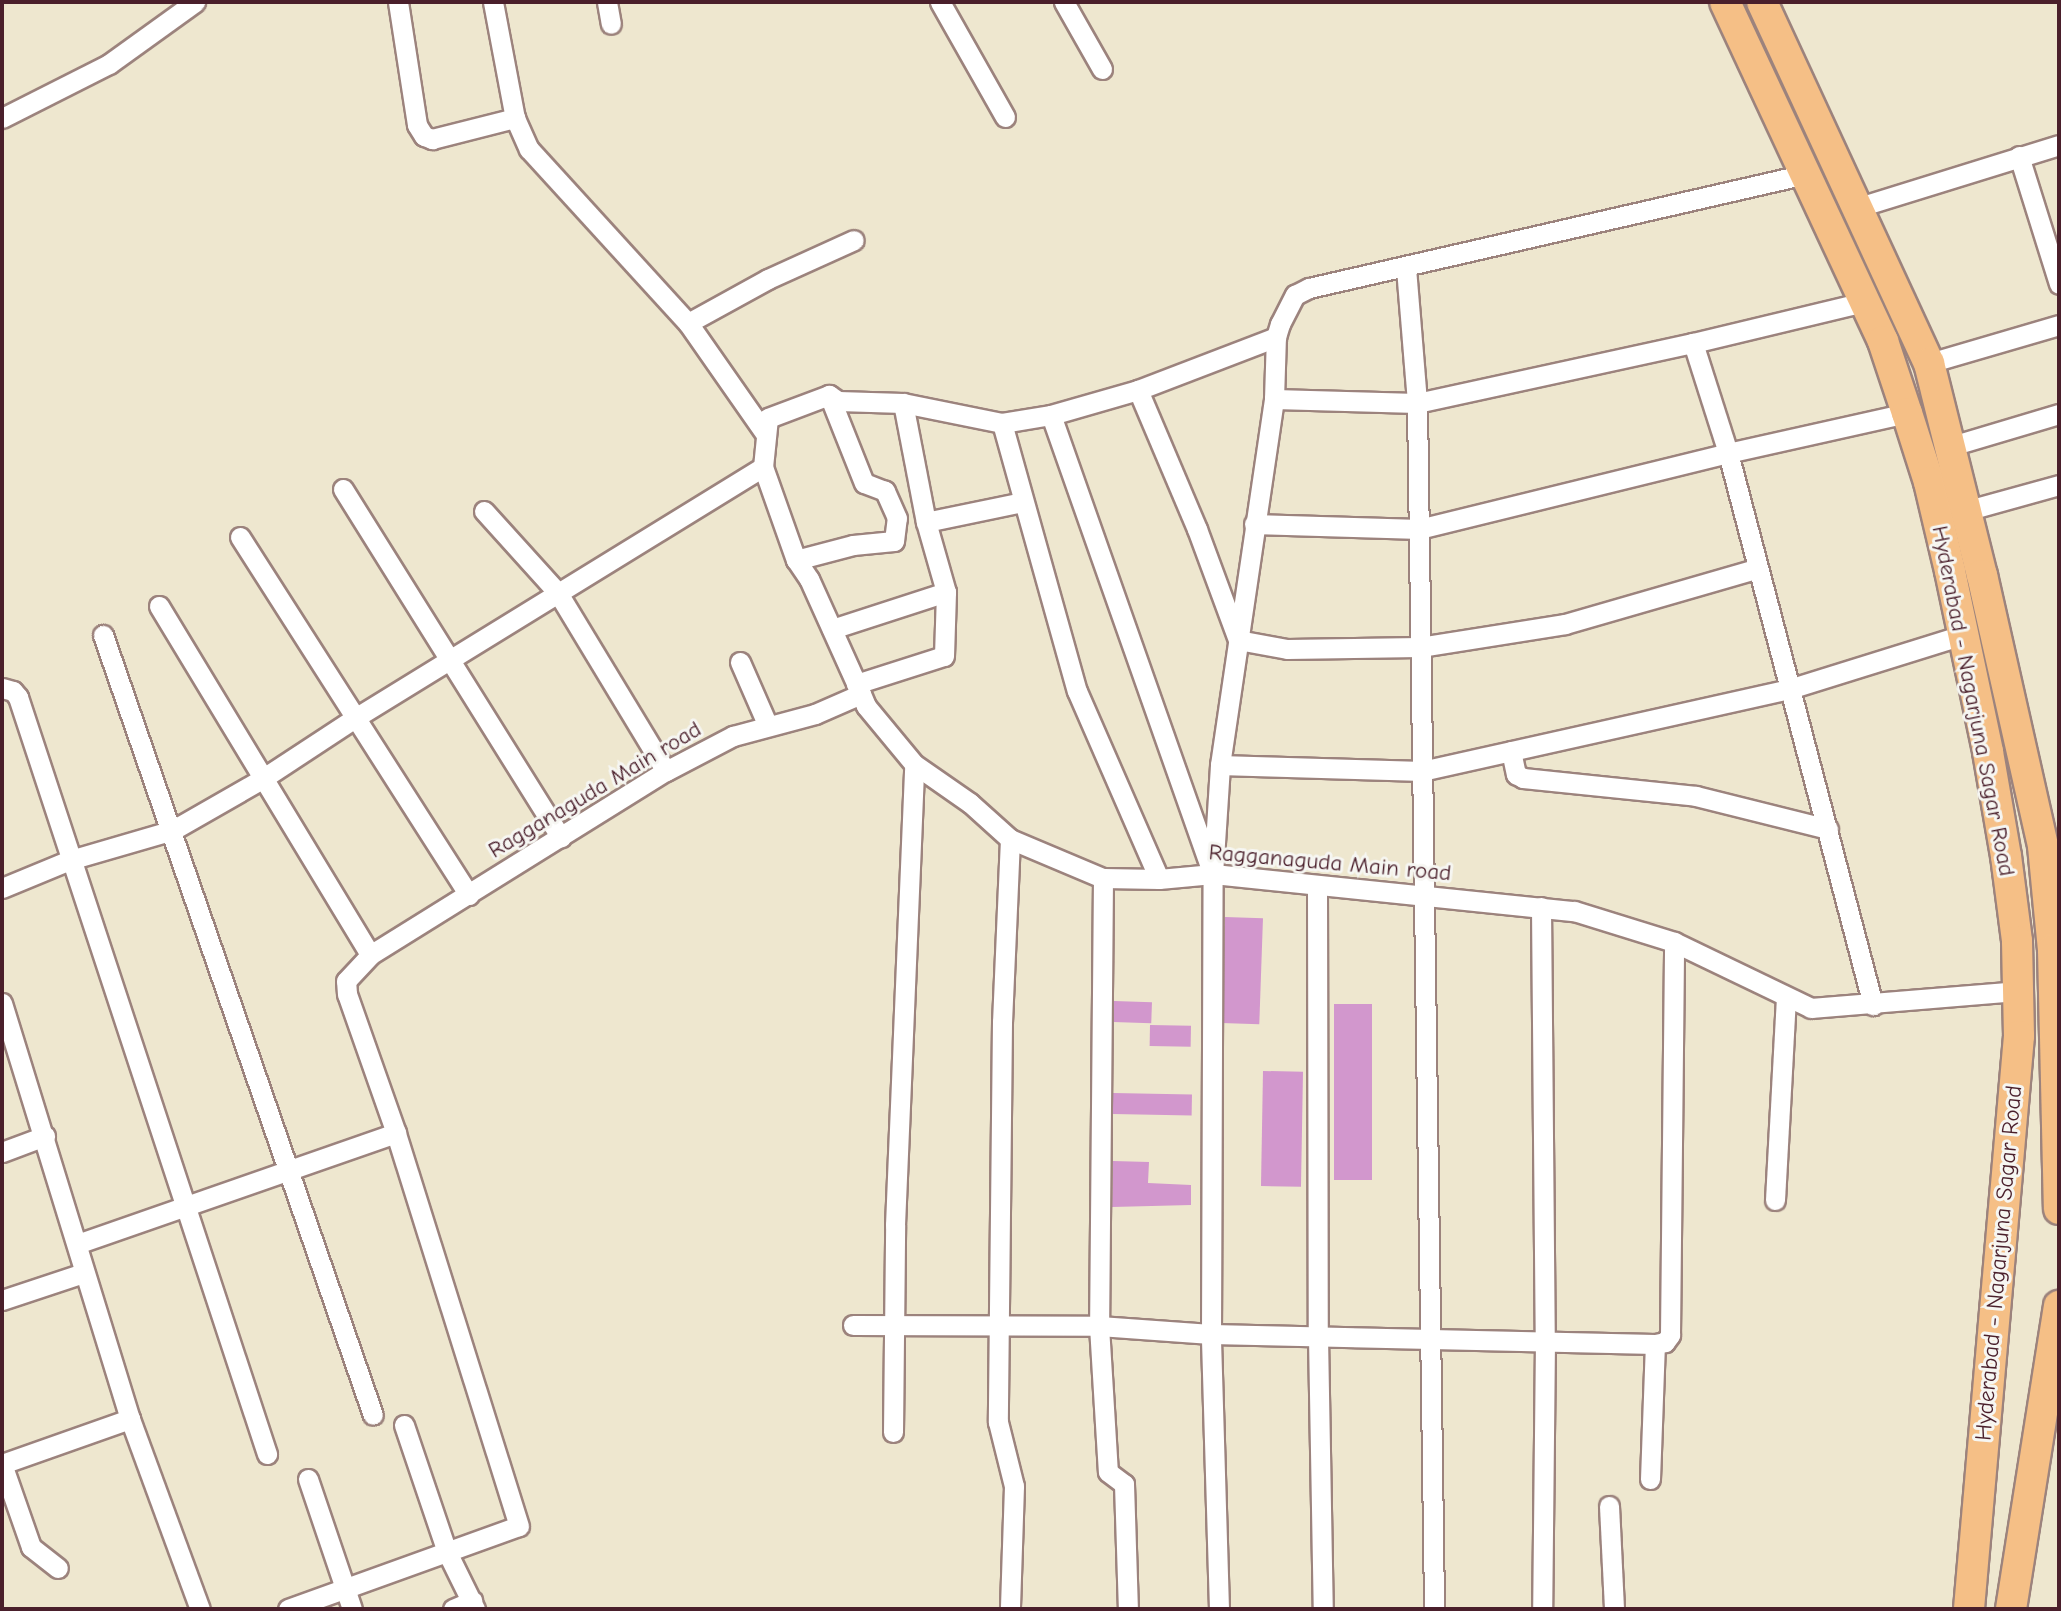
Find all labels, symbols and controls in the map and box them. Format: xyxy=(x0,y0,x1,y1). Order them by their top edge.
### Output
street label: Hyderabad - Nagarjuna Sagar Road xyxy=(1925,523,2021,879)
street label: Ragganaguda Main road xyxy=(484,715,706,865)
street label: Ragganaguda Main road xyxy=(1207,839,1453,887)
street label: Hyderabad - Nagarjuna Sagar Road xyxy=(1970,1084,2028,1442)

